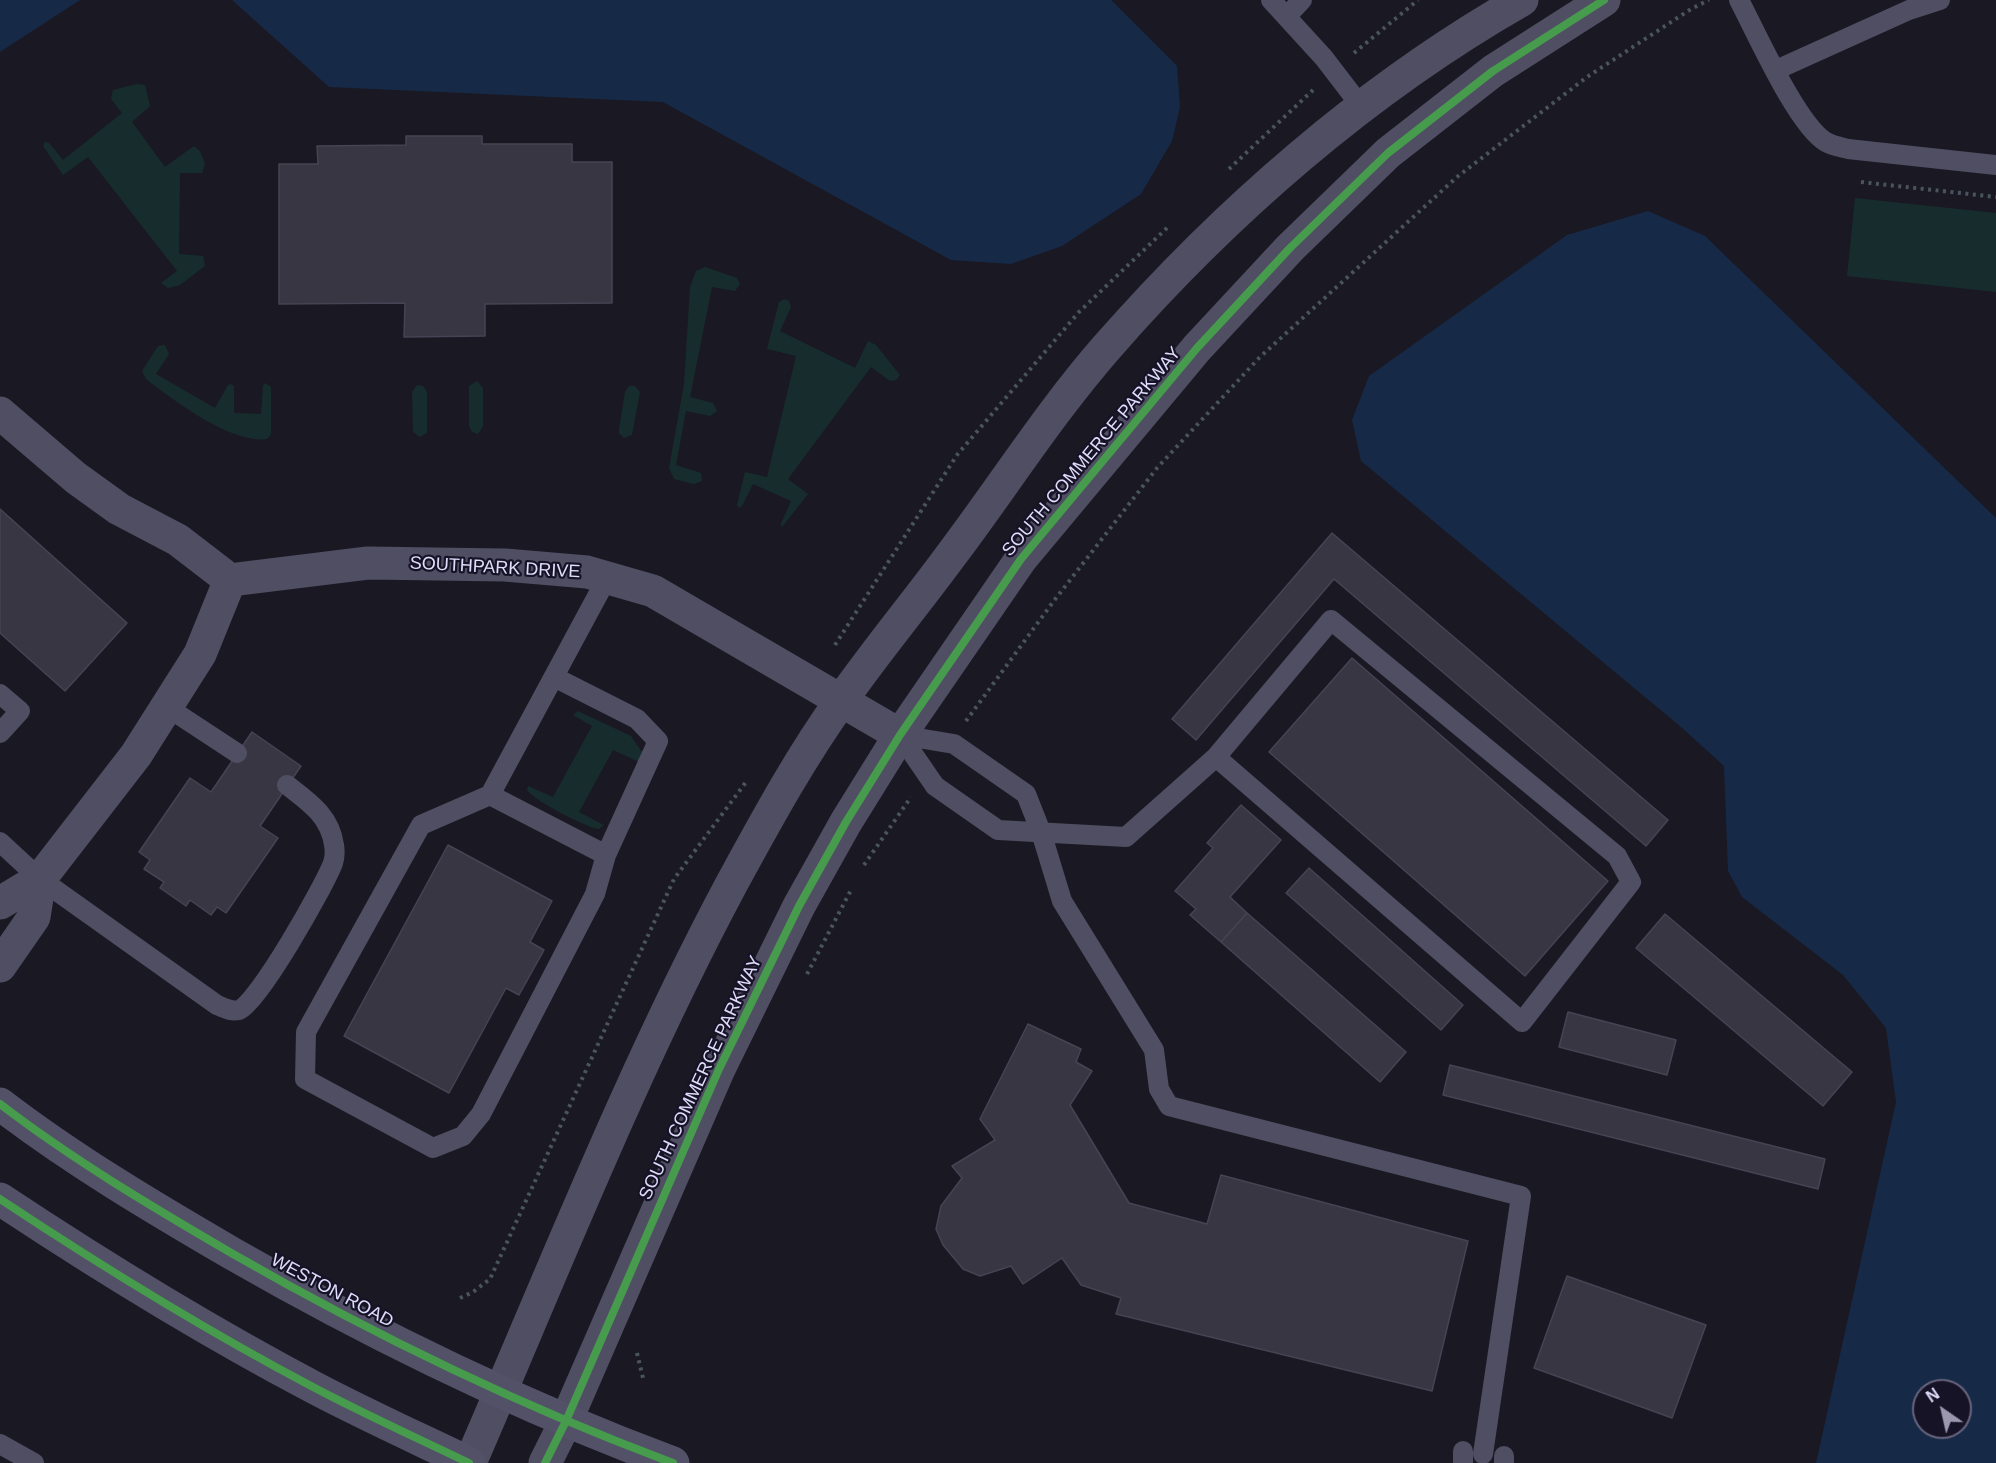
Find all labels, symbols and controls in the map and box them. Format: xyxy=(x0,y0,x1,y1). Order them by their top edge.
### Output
street label: SOUTH COMMERCE PARKWAY xyxy=(998,343,1186,561)
street label: SOUTHPARK DRIVE xyxy=(409,553,581,583)
street label: SOUTH COMMERCE PARKWAY xyxy=(635,953,767,1203)
street label: WESTON ROAD xyxy=(267,1250,397,1332)
north arrow xyxy=(1912,1379,1972,1439)
text: N xyxy=(1923,1385,1942,1406)

